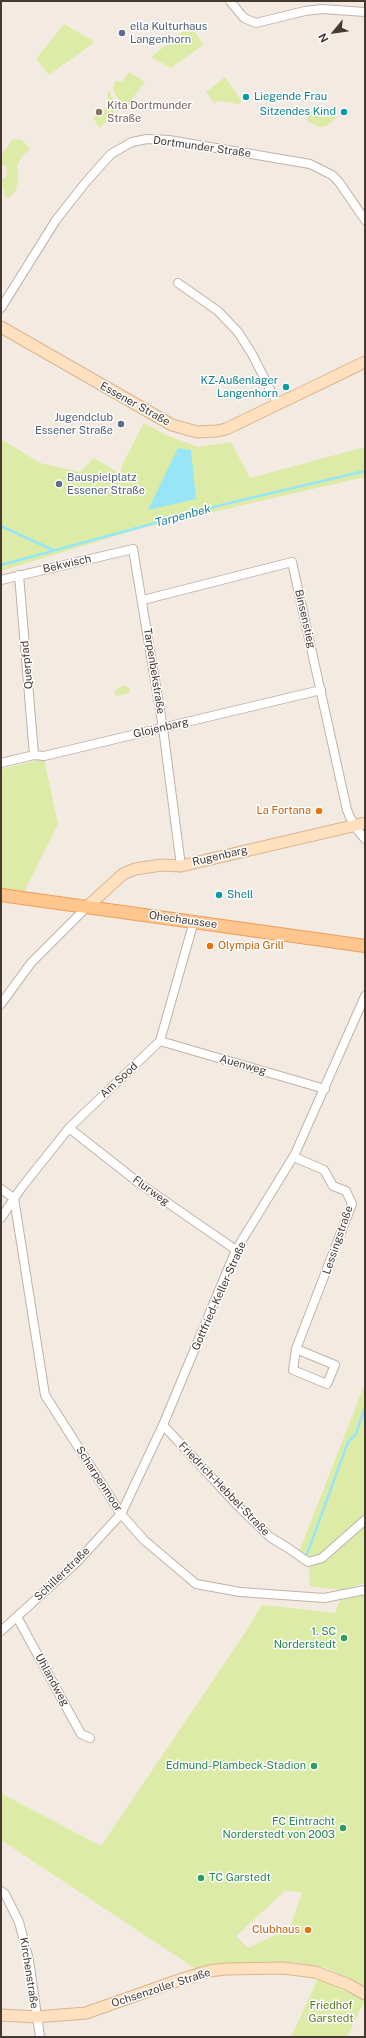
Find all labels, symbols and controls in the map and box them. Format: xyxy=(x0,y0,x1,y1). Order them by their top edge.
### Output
north arrow xyxy=(314,12,354,52)
place label: ella Kulturhaus Langenhorn xyxy=(130,20,207,46)
marker: ella Kulturhaus Langenhorn xyxy=(117,28,127,38)
text: N xyxy=(316,31,331,44)
place label: Liegende Frau xyxy=(254,90,327,104)
marker: Liegende Frau xyxy=(241,92,251,102)
place label: Kita Dortmunder Straße xyxy=(107,99,192,125)
place label: Sitzendes Kind xyxy=(260,105,336,119)
marker: Kita Dortmunder Straße xyxy=(94,107,104,117)
marker: Sitzendes Kind xyxy=(339,107,349,117)
street label: Dortmunder Straße xyxy=(152,134,252,160)
place label: KZ-Außenlager Langenhorn xyxy=(200,374,278,400)
street label: Essener Straße xyxy=(98,379,172,429)
marker: KZ-Außenlager Langenhorn xyxy=(281,382,291,392)
place label: Jugendclub Essener Straße xyxy=(35,411,113,437)
marker: Jugendclub Essener Straße xyxy=(116,419,126,429)
place label: Bauspielplatz Essener Straße xyxy=(67,471,145,497)
marker: Bauspielplatz Essener Straße xyxy=(54,479,64,489)
water label: Tarpenbek xyxy=(154,502,212,530)
street label: Bekwisch xyxy=(42,552,92,576)
street label: Binsenstieg xyxy=(292,588,318,650)
street label: Tarpenbekstraße xyxy=(141,627,167,715)
street label: Querpfad xyxy=(18,640,36,690)
street label: Glojenbarg xyxy=(132,715,190,741)
place label: La Fortana xyxy=(257,804,311,818)
marker: La Fortana xyxy=(314,806,324,816)
street label: Rugenbarg xyxy=(191,843,249,869)
place label: Shell xyxy=(227,888,253,902)
marker: Shell xyxy=(214,890,224,900)
street label: Ohechaussee xyxy=(148,909,218,931)
place label: Olympia Grill xyxy=(218,939,284,953)
marker: Olympia Grill xyxy=(205,941,215,951)
street label: Auenweg xyxy=(218,1052,268,1078)
street label: Am Sood xyxy=(98,1059,140,1101)
street label: Flurweg xyxy=(130,1173,172,1209)
street label: Lessingstraße xyxy=(320,1204,356,1276)
street label: Gottfried-Keller-Straße xyxy=(189,1240,249,1352)
street label: Friedrich-Hebbel-Straße xyxy=(176,1439,272,1539)
street label: Scharpenmoor xyxy=(73,1444,125,1514)
street label: Schillerstraße xyxy=(32,1544,92,1604)
place label: 1. SC Norderstedt xyxy=(274,1625,336,1651)
marker: 1. SC Norderstedt xyxy=(339,1633,349,1643)
street label: Uhlandweg xyxy=(32,1652,72,1708)
place label: Edmund-Plambeck-Stadion xyxy=(166,1759,306,1773)
marker: Edmund-Plambeck-Stadion xyxy=(309,1761,319,1771)
place label: FC Eintracht Norderstedt von 2003 xyxy=(222,1815,335,1841)
marker: FC Eintracht Norderstedt von 2003 xyxy=(338,1823,348,1833)
place label: TC Garstedt xyxy=(209,1871,271,1885)
marker: TC Garstedt xyxy=(196,1873,206,1883)
place label: Clubhaus xyxy=(252,1923,300,1937)
marker: Clubhaus xyxy=(303,1925,313,1935)
street label: Kirchenstraße xyxy=(17,1936,41,2010)
street label: Ochsenzoller Straße xyxy=(110,1966,212,2010)
park label: Friedhof Garstedt xyxy=(308,1999,354,2025)

